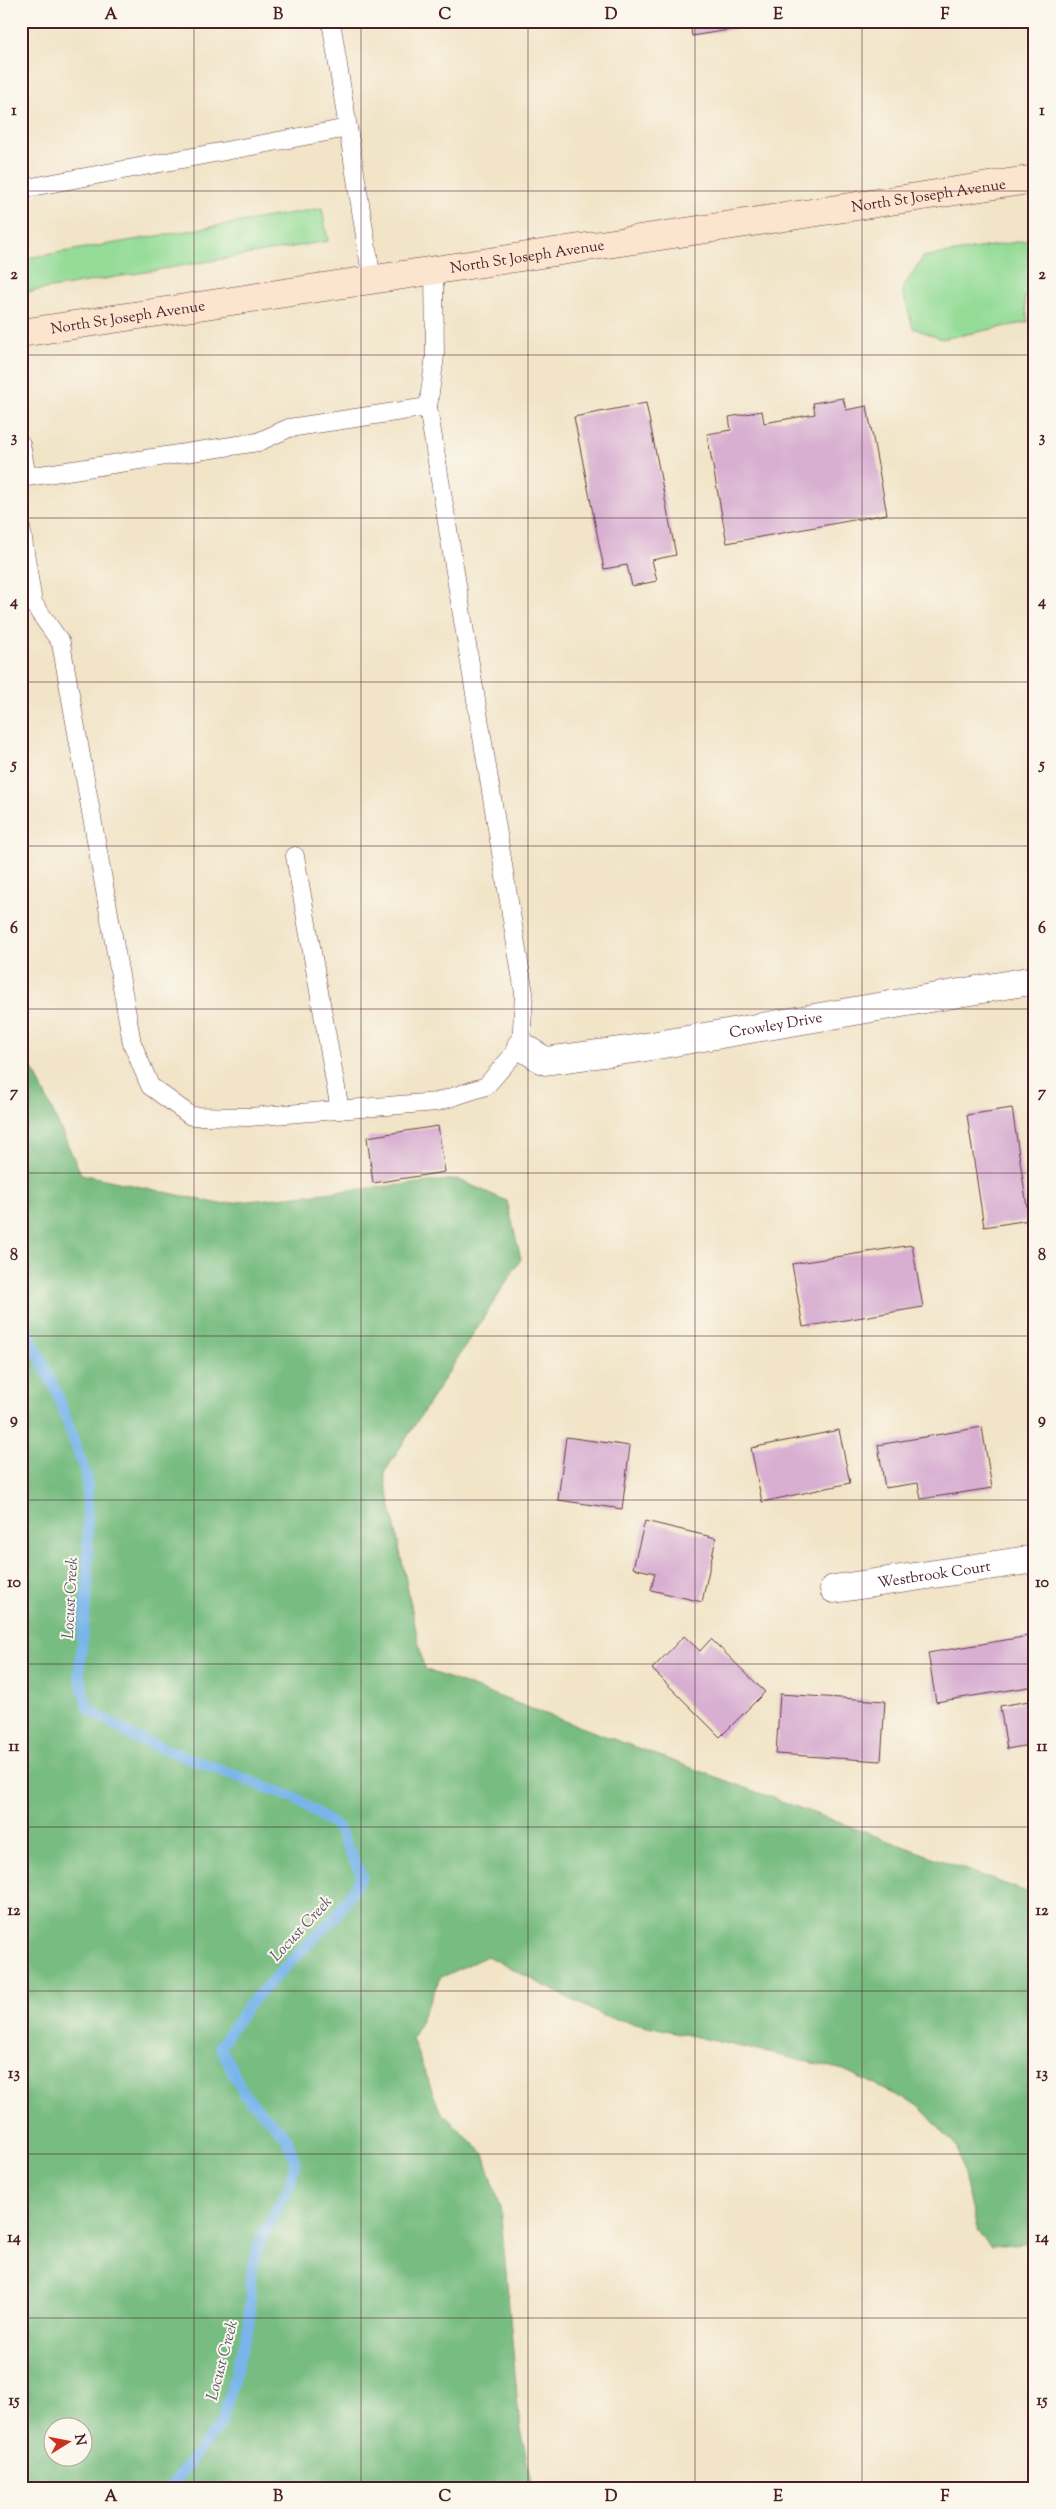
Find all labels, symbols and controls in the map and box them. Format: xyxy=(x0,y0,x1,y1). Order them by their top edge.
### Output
text: A xyxy=(105,4,118,27)
text: B xyxy=(273,4,283,27)
text: C xyxy=(439,4,452,27)
text: D xyxy=(605,4,618,27)
text: E xyxy=(773,4,783,27)
text: F xyxy=(941,4,950,27)
text: 1 xyxy=(11,100,17,123)
text: 1 xyxy=(1039,100,1045,123)
street label: North St Joseph Avenue xyxy=(850,175,1007,219)
street label: North St Joseph Avenue xyxy=(449,236,606,280)
text: 2 xyxy=(10,264,18,287)
text: 2 xyxy=(1038,264,1046,287)
street label: North St Joseph Avenue xyxy=(49,296,207,340)
text: 3 xyxy=(11,427,18,450)
text: 3 xyxy=(1039,427,1046,450)
text: 4 xyxy=(9,591,18,614)
text: 4 xyxy=(1037,591,1046,614)
text: 5 xyxy=(9,754,17,777)
text: 5 xyxy=(1037,754,1045,777)
text: 6 xyxy=(10,918,18,941)
text: 6 xyxy=(1038,918,1046,941)
street label: Crowley Drive xyxy=(728,1008,824,1044)
text: 7 xyxy=(10,1082,19,1105)
text: 7 xyxy=(1038,1082,1047,1105)
text: 8 xyxy=(10,1245,18,1268)
text: 8 xyxy=(1038,1245,1046,1268)
text: 9 xyxy=(10,1409,18,1432)
text: 9 xyxy=(1038,1409,1046,1432)
water label: Locust Creek xyxy=(58,1557,85,1640)
street label: Westbrook Court xyxy=(876,1557,992,1594)
text: 10 xyxy=(7,1572,21,1595)
text: 10 xyxy=(1035,1572,1049,1595)
text: 11 xyxy=(9,1736,20,1759)
text: 11 xyxy=(1037,1736,1048,1759)
water label: Locust Creek xyxy=(265,1892,338,1968)
text: 12 xyxy=(8,1900,21,1923)
text: 12 xyxy=(1036,1900,1049,1923)
text: 13 xyxy=(8,2063,20,2086)
text: 13 xyxy=(1036,2063,1048,2086)
text: 14 xyxy=(7,2227,21,2250)
text: 14 xyxy=(1035,2227,1049,2250)
water label: Locust Creek xyxy=(202,2318,245,2403)
text: 15 xyxy=(9,2390,20,2413)
text: 15 xyxy=(1037,2390,1048,2413)
north arrow xyxy=(42,2416,92,2466)
text: N xyxy=(68,2433,90,2447)
text: A xyxy=(105,2486,118,2509)
text: B xyxy=(273,2486,283,2509)
text: C xyxy=(439,2486,452,2509)
text: D xyxy=(605,2486,618,2509)
text: E xyxy=(773,2486,783,2509)
text: F xyxy=(941,2486,950,2509)

